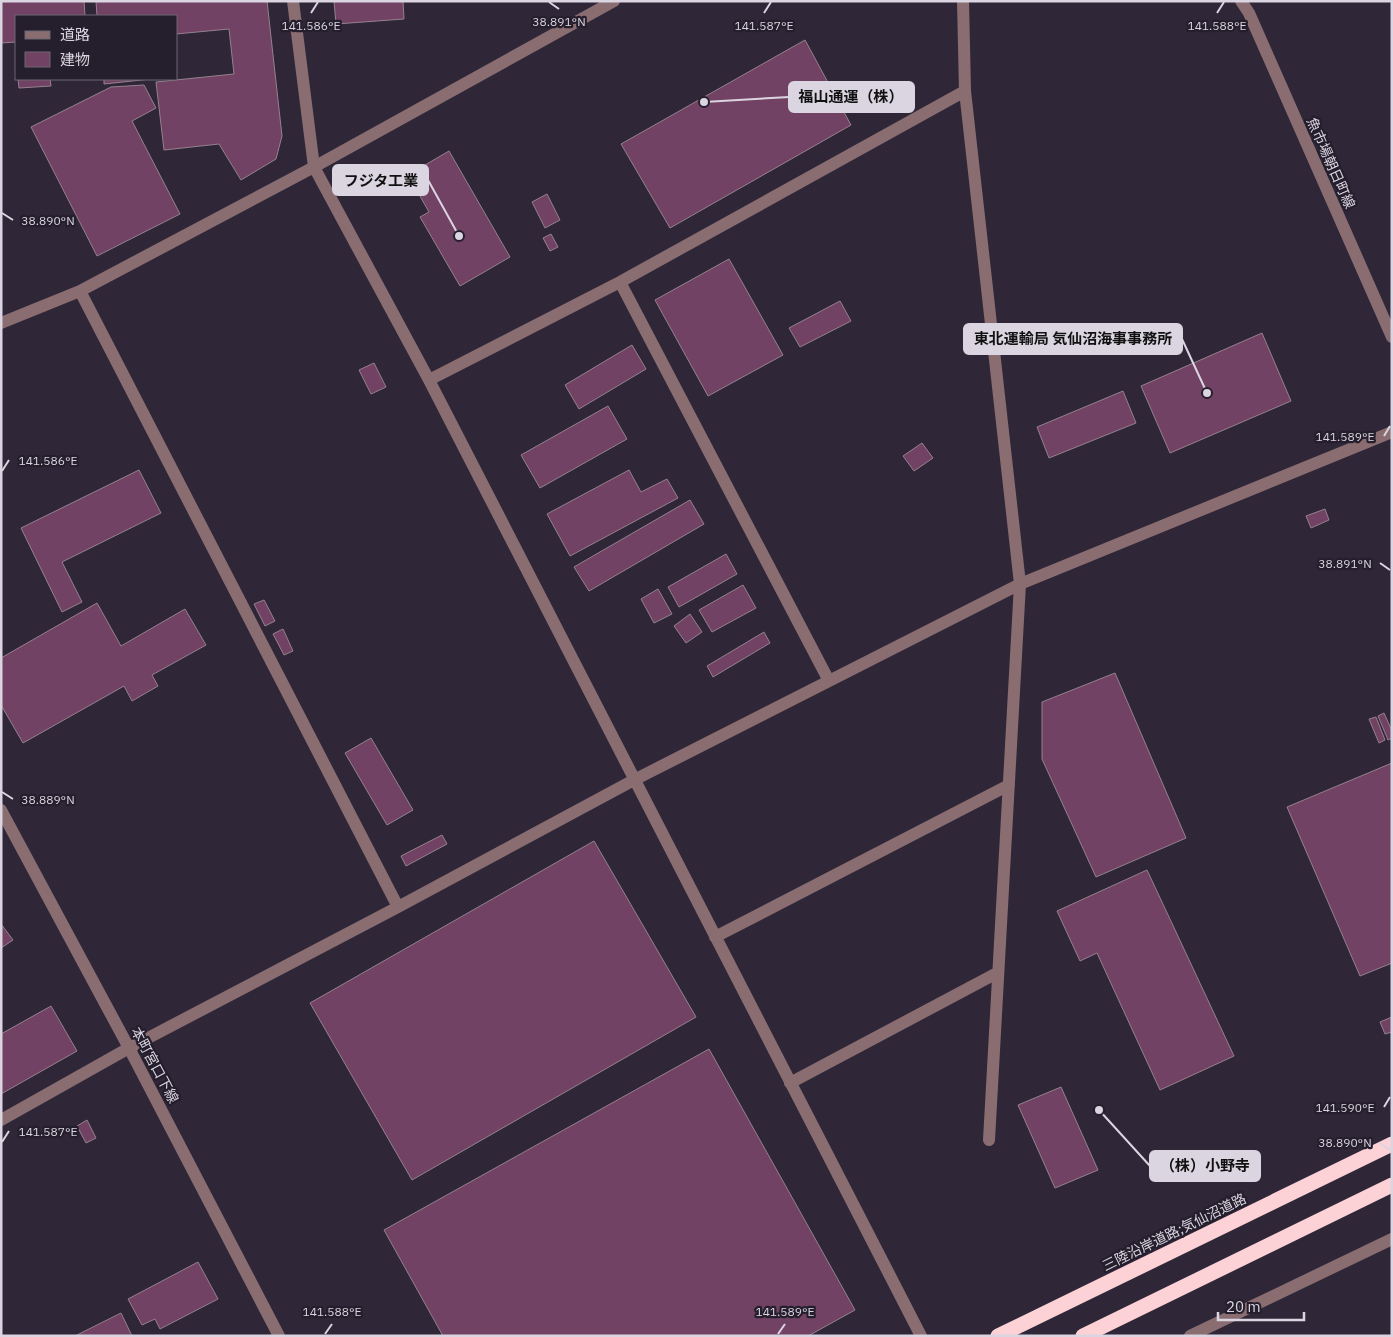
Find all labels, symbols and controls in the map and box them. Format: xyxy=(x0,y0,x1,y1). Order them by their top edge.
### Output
text: 38.891°N xyxy=(532,14,586,29)
legend xyxy=(15,15,178,80)
text: 141.586°E xyxy=(281,18,341,33)
text: 141.587°E xyxy=(734,18,794,33)
text: 141.588°E xyxy=(1187,18,1247,33)
text: 道路 xyxy=(60,25,90,44)
text: 建物 xyxy=(60,50,90,69)
callout: 福山通運（株） xyxy=(789,82,914,112)
text: 福山通運（株） xyxy=(797,87,904,106)
street label: 魚市場朝日町線 xyxy=(1303,115,1359,211)
callout: フジタ工業 xyxy=(333,165,428,195)
text: フジタ工業 xyxy=(344,171,418,190)
text: 38.890°N xyxy=(21,213,75,228)
callout: 東北運輸局 気仙沼海事事務所 xyxy=(964,324,1182,354)
text: 東北運輸局 気仙沼海事事務所 xyxy=(974,329,1172,348)
text: 141.589°E xyxy=(1315,429,1375,444)
text: 141.586°E xyxy=(18,453,78,468)
text: 38.891°N xyxy=(1318,556,1372,571)
text: 38.889°N xyxy=(21,792,75,807)
street label: 本町宮口下線 xyxy=(127,1024,183,1106)
text: 141.590°E xyxy=(1315,1100,1375,1115)
text: 141.587°E xyxy=(18,1124,78,1139)
text: 38.890°N xyxy=(1318,1135,1372,1150)
callout: （株）小野寺 xyxy=(1150,1151,1260,1181)
text: （株）小野寺 xyxy=(1160,1156,1250,1175)
street label: 三陸沿岸道路;気仙沼道路 xyxy=(1099,1189,1249,1275)
scale bar xyxy=(1218,1290,1304,1322)
text: 20 m xyxy=(1226,1297,1261,1316)
text: 141.588°E xyxy=(302,1304,362,1319)
text: 141.589°E xyxy=(755,1304,815,1319)

